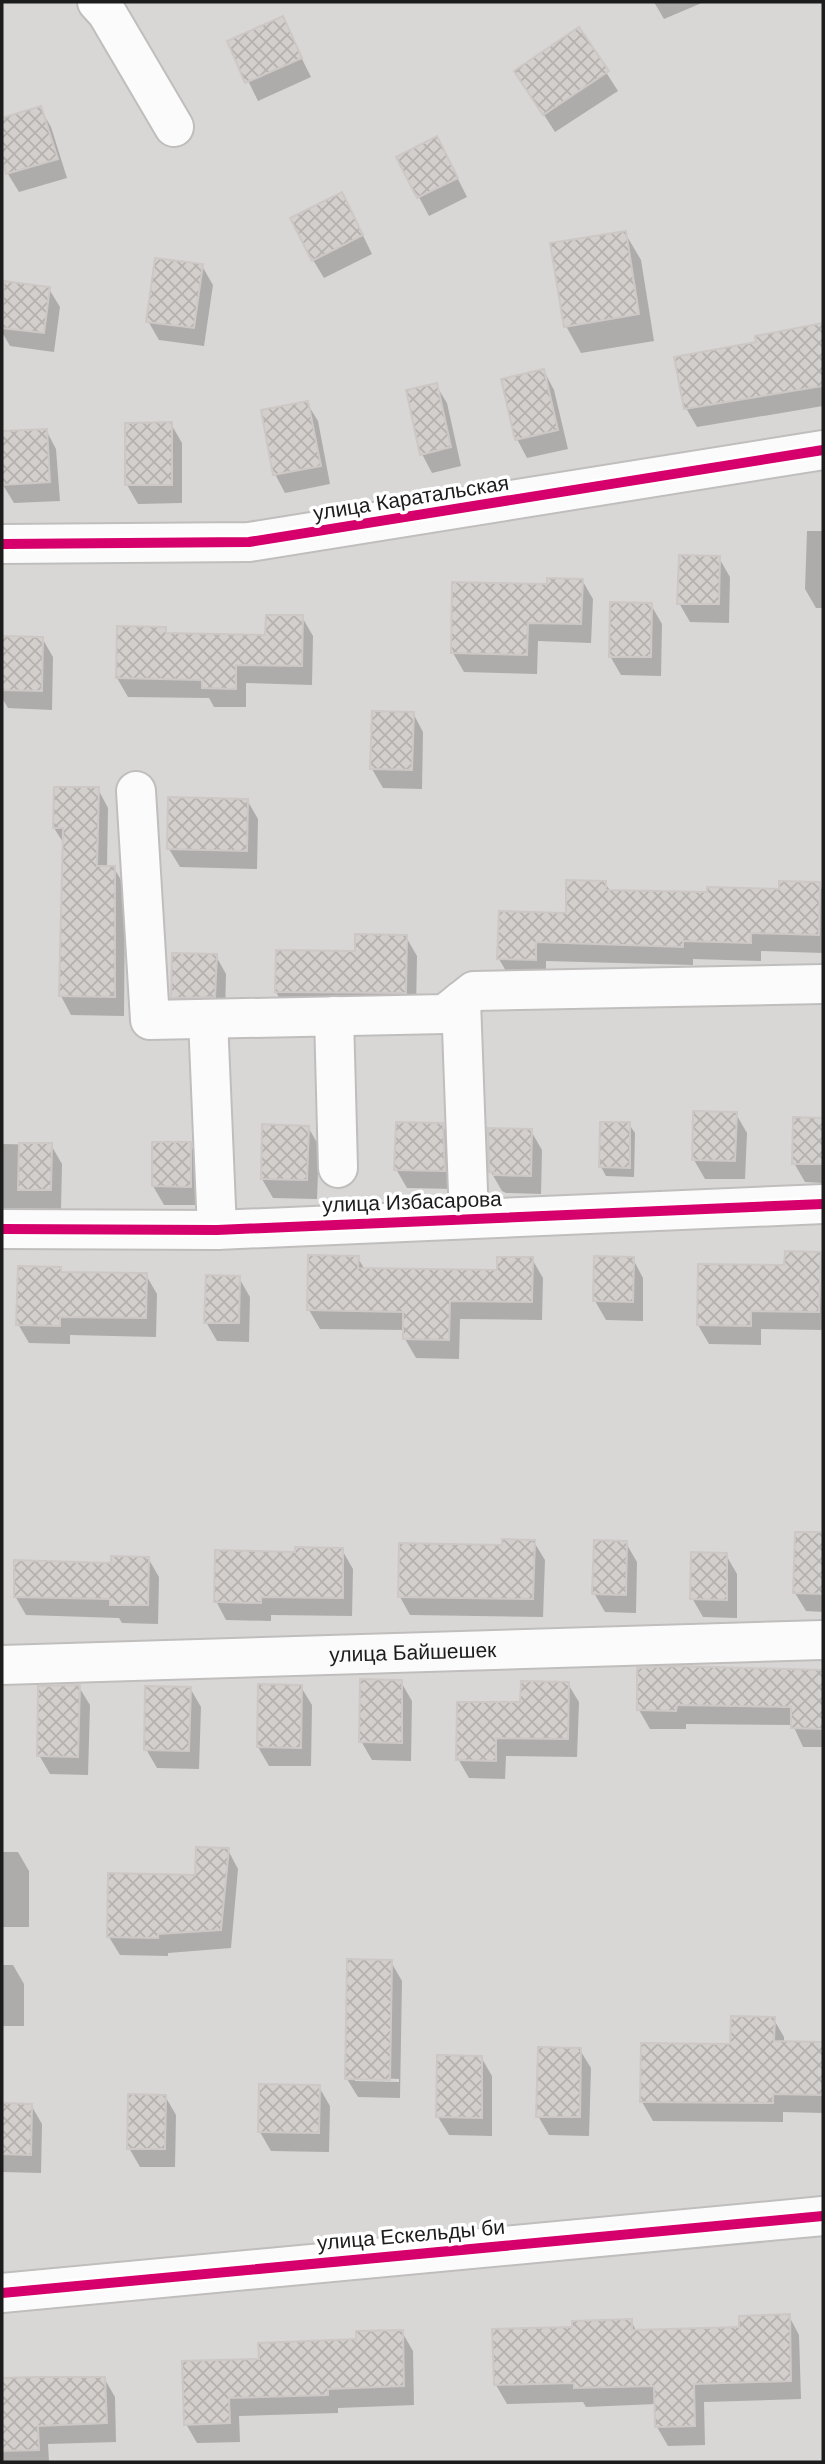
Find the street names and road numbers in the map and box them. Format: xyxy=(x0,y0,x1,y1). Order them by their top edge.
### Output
street label: улица Каратальская xyxy=(311,471,510,524)
street label: улица Избасарова xyxy=(322,1187,502,1216)
street label: улица Байшешек xyxy=(329,1638,497,1666)
street label: улица Ескельды би xyxy=(316,2215,506,2254)

